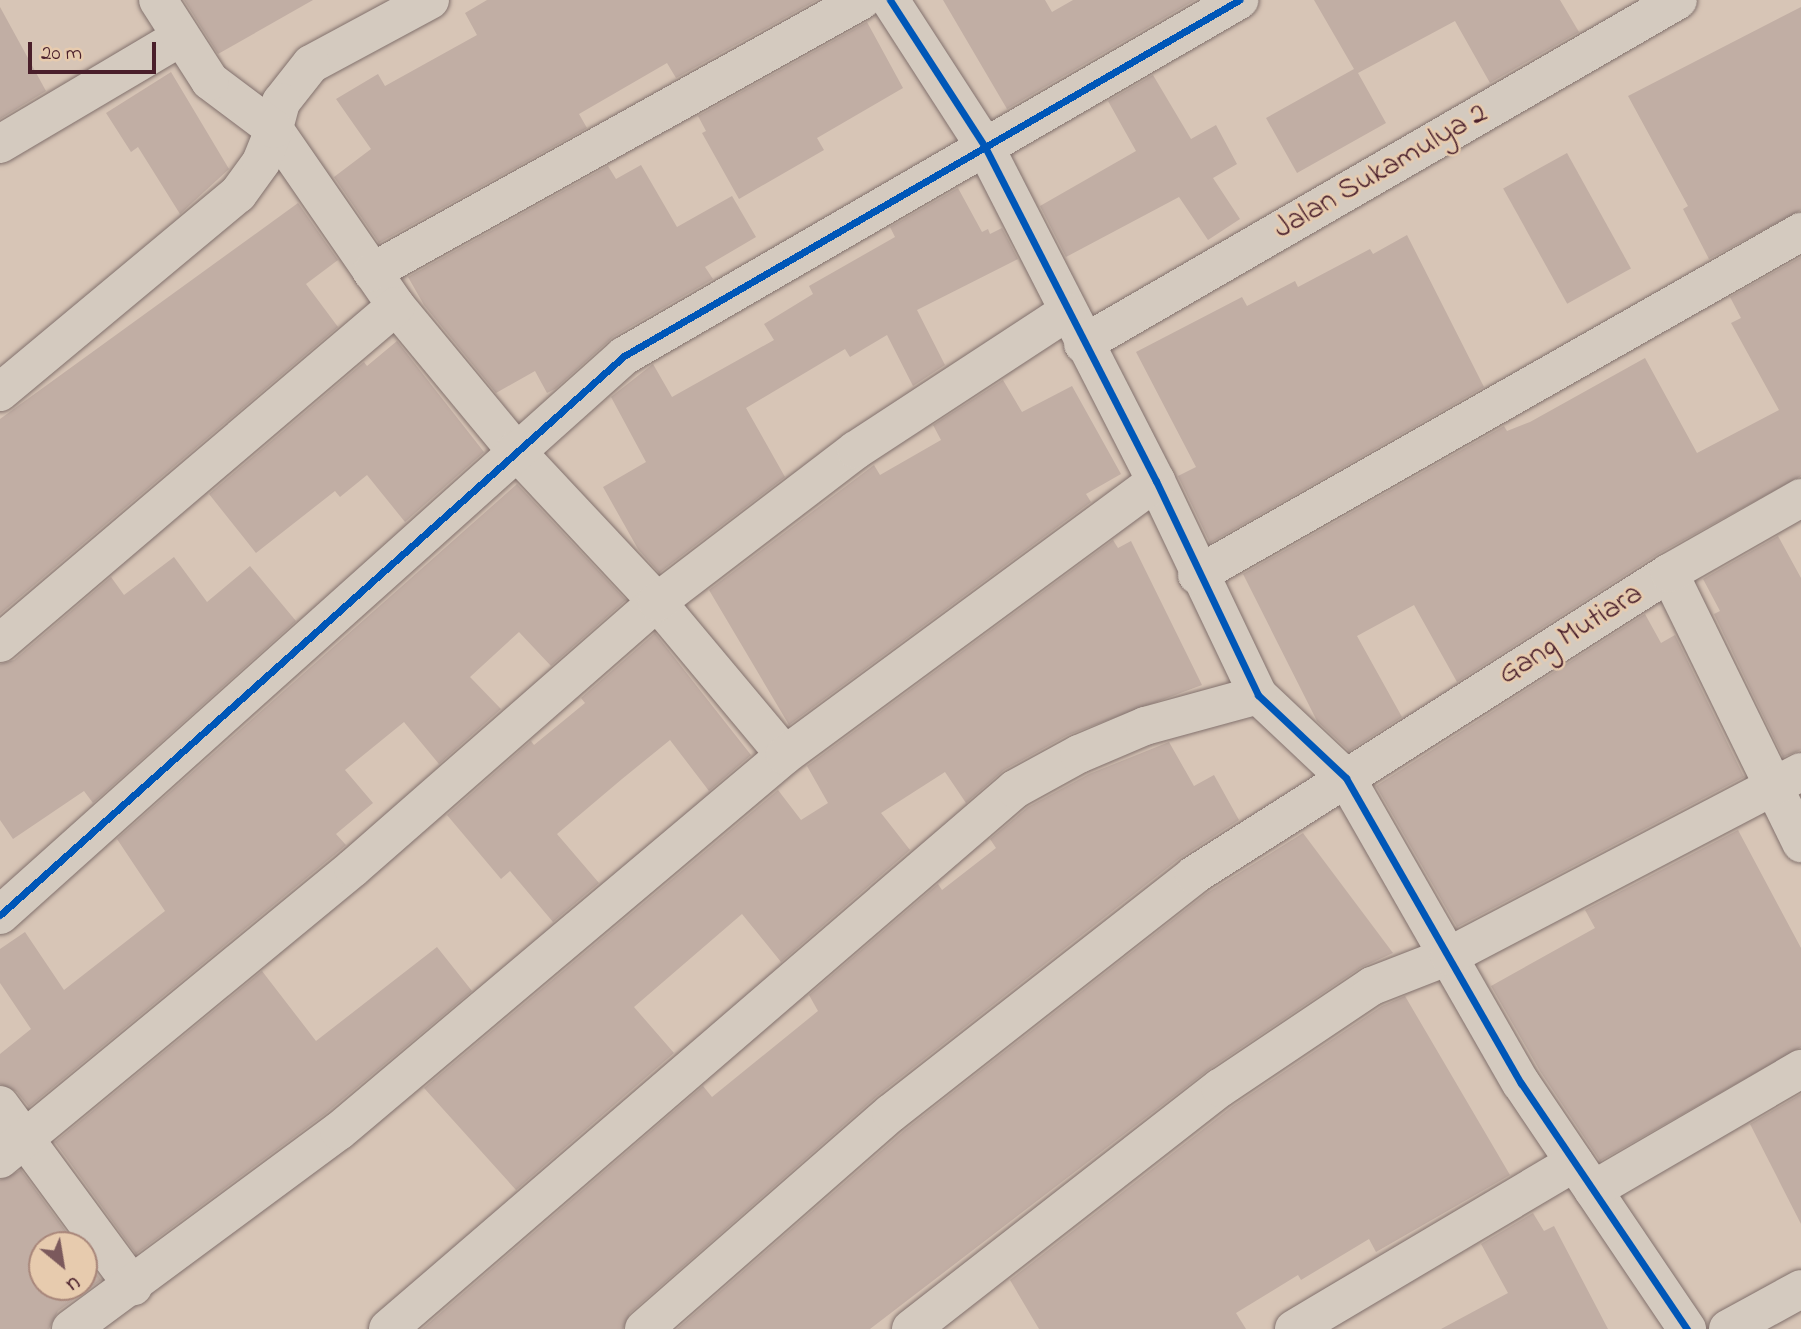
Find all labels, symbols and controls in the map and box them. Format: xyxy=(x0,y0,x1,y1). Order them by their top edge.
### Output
scale bar xyxy=(32,28,159,72)
text: 20 m xyxy=(41,39,82,69)
street label: Jalan Sukamulya 2 xyxy=(1268,96,1494,248)
street label: Gang Mutiara xyxy=(1492,576,1650,694)
north arrow xyxy=(28,1231,98,1301)
text: U xyxy=(61,1268,85,1298)

